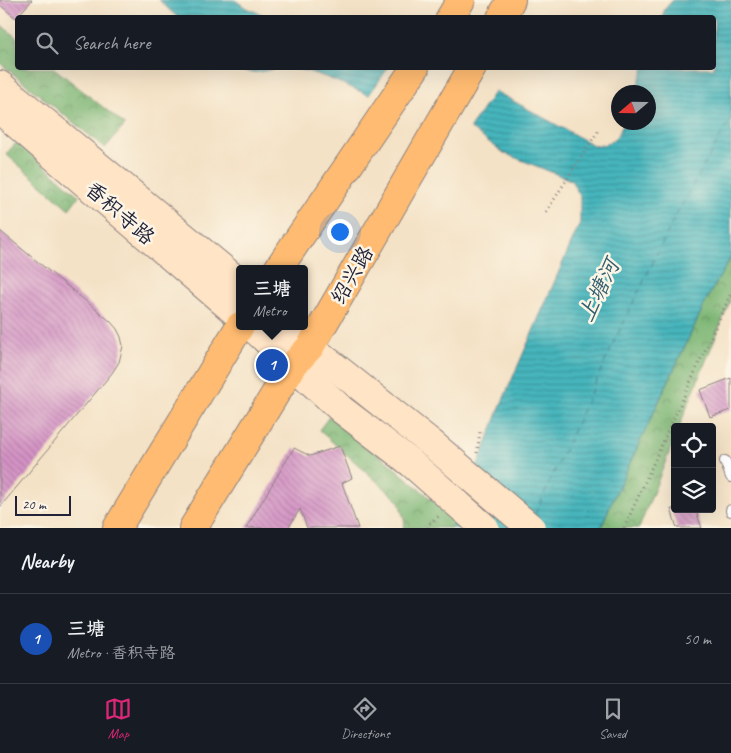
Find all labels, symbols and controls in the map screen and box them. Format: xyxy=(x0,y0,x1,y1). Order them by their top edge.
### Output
search box xyxy=(15,15,716,70)
icon: search xyxy=(33,29,61,57)
text: Search here xyxy=(73,31,150,55)
north arrow xyxy=(611,85,656,130)
street label: 香积寺路 xyxy=(80,176,160,250)
your location xyxy=(327,219,353,245)
street label: 绍兴路 xyxy=(325,241,379,309)
water label: 上塘河 xyxy=(572,252,627,326)
popup xyxy=(236,265,308,330)
text: 三塘 xyxy=(253,277,291,301)
text: Metro xyxy=(253,301,286,321)
pin: 1 xyxy=(256,346,288,384)
map controls xyxy=(671,423,716,513)
button: locate xyxy=(671,423,716,468)
button: layers xyxy=(671,468,716,513)
scale bar xyxy=(15,493,71,516)
text: 20 m xyxy=(22,496,46,513)
text: Nearby xyxy=(20,548,73,574)
text: 三塘 xyxy=(67,617,105,641)
text: 1 xyxy=(32,629,40,649)
text: 50 m xyxy=(684,629,711,649)
text: Metro · 香积寺路 xyxy=(67,643,175,663)
tab: Map xyxy=(104,695,132,742)
tab: Directions xyxy=(341,695,390,742)
tab: Saved xyxy=(599,695,627,742)

